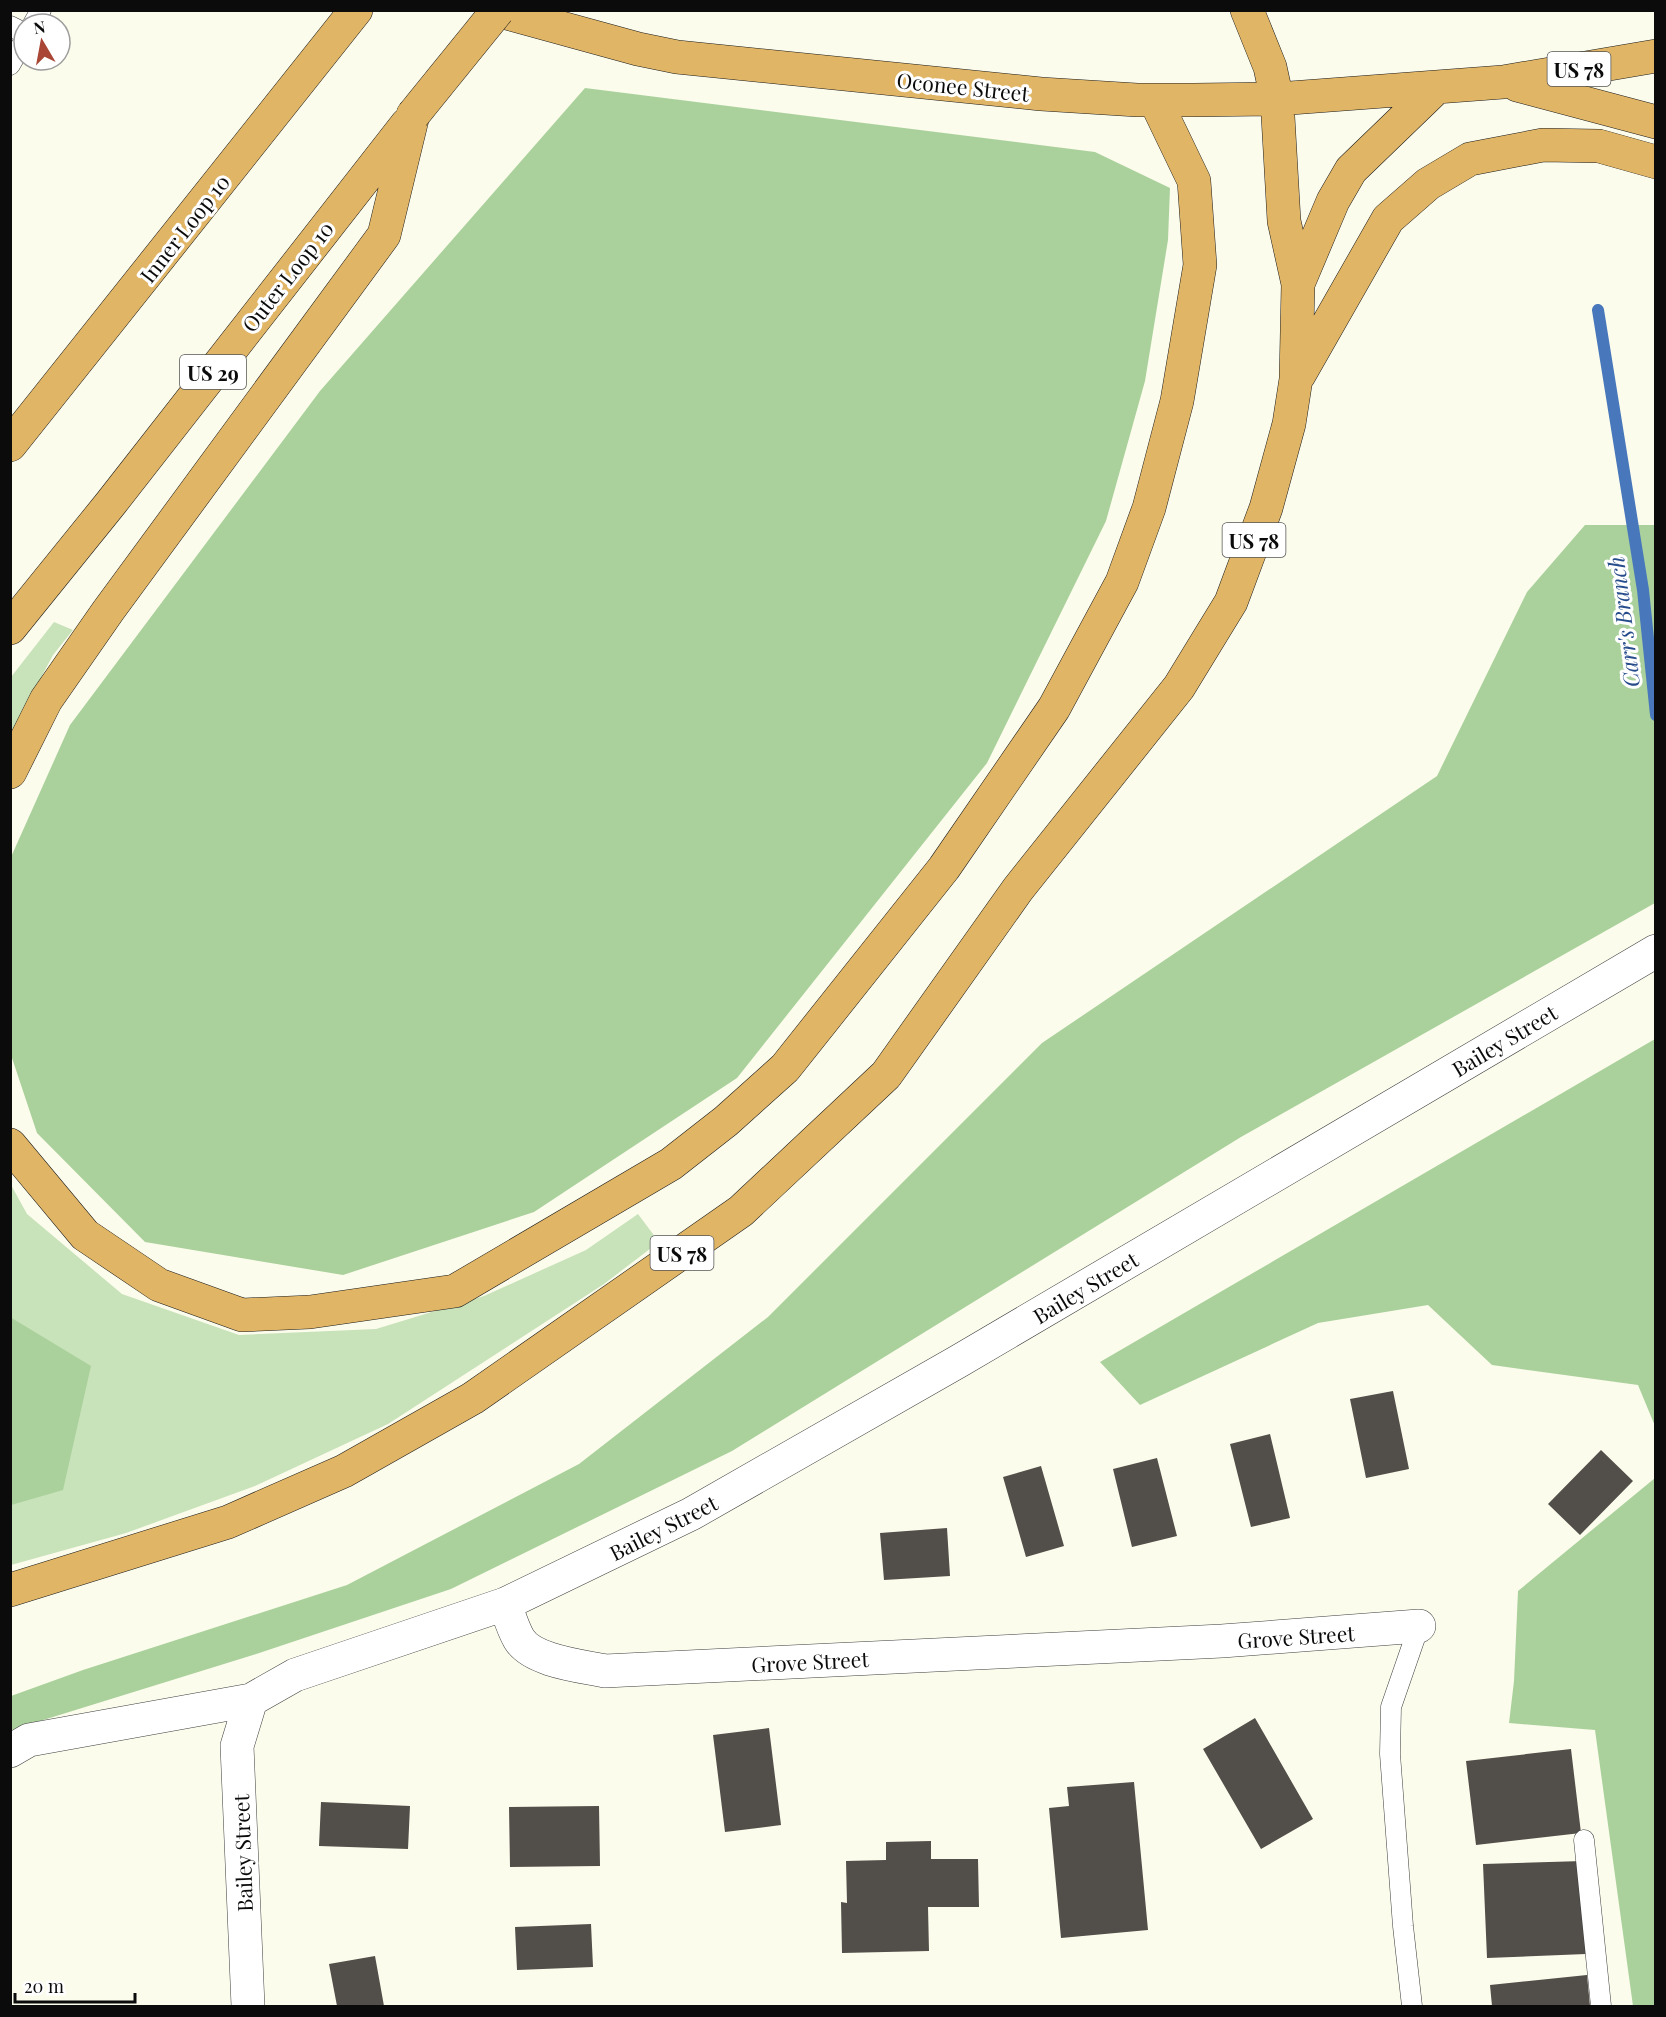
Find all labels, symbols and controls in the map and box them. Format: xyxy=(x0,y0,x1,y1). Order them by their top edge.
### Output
north arrow xyxy=(12,12,72,72)
text: N xyxy=(32,15,47,38)
road number: US 78 xyxy=(1548,52,1610,86)
street label: Oconee Street xyxy=(896,65,1031,107)
street label: Inner Loop 10 xyxy=(133,168,235,288)
street label: Outer Loop 10 xyxy=(235,215,339,337)
road number: US 29 xyxy=(180,355,246,389)
road number: US 78 xyxy=(1222,523,1286,557)
water label: Carr's Branch xyxy=(1600,555,1646,689)
street label: Bailey Street xyxy=(1446,997,1562,1082)
road number: US 78 xyxy=(650,1236,714,1270)
street label: Bailey Street xyxy=(1027,1244,1143,1329)
street label: Bailey Street xyxy=(604,1488,722,1566)
street label: Grove Street xyxy=(1236,1618,1356,1654)
street label: Grove Street xyxy=(751,1644,870,1678)
street label: Bailey Street xyxy=(226,1793,258,1912)
scale bar xyxy=(15,1966,135,2004)
text: 20 m xyxy=(24,1974,64,1998)

